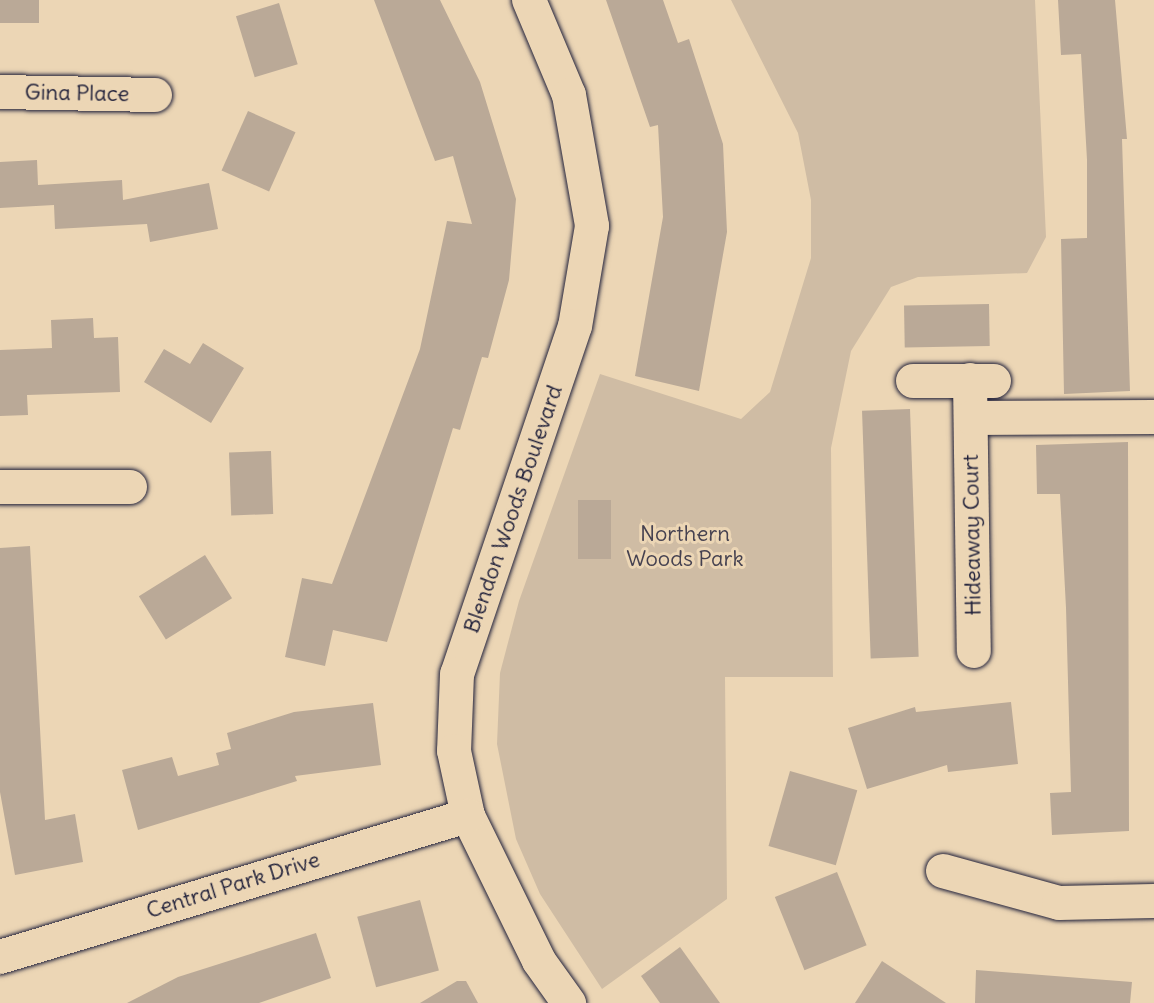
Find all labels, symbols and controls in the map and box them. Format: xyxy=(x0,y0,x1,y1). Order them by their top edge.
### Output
street label: Gina Place xyxy=(24,79,130,107)
street label: Blendon Woods Boulevard xyxy=(458,382,568,636)
street label: Hideaway Court xyxy=(957,454,987,616)
park label: Northern Woods Park xyxy=(626,520,744,572)
street label: Central Park Drive xyxy=(143,846,323,924)

